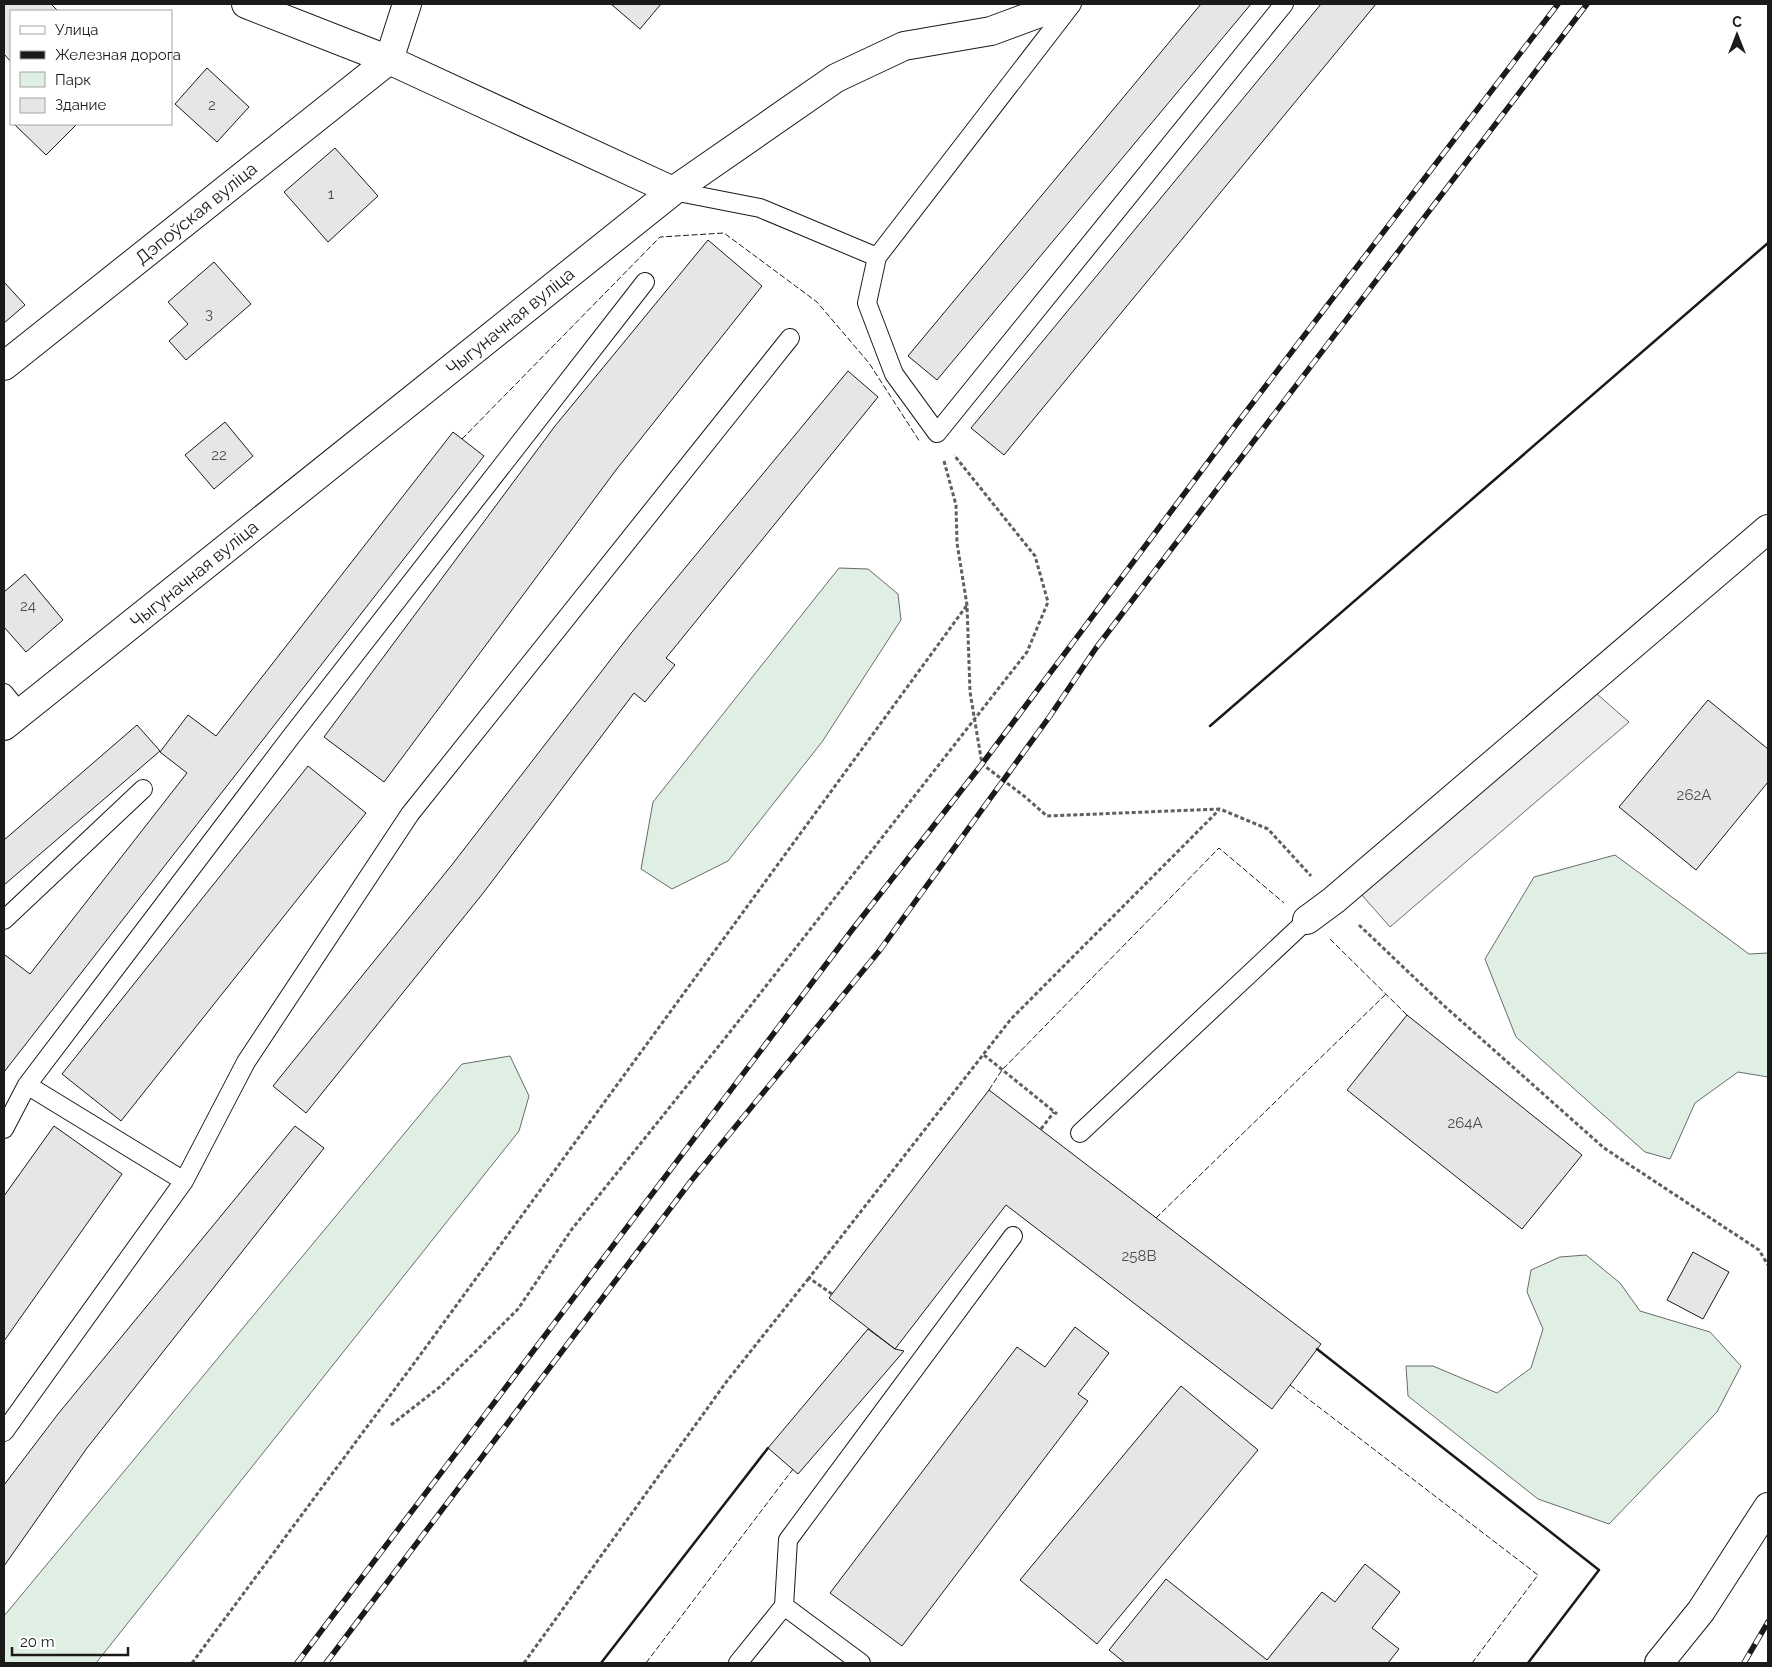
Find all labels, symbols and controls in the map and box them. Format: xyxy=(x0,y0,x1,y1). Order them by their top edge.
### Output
legend xyxy=(10,10,172,125)
north arrow xyxy=(1712,10,1762,60)
text: С xyxy=(1732,14,1742,30)
text: Улица xyxy=(55,21,99,39)
text: Железная дорога xyxy=(55,46,181,64)
text: Парк xyxy=(55,71,91,89)
text: Здание xyxy=(55,96,107,114)
house number: 2 xyxy=(208,96,216,114)
street label: Дэпоўская вуліца xyxy=(131,158,261,268)
house number: 1 xyxy=(328,185,335,203)
street label: Чыгуначная вуліца xyxy=(442,263,578,379)
house number: 3 xyxy=(205,305,213,323)
house number: 22 xyxy=(211,446,227,464)
street label: Чыгуначная вуліца xyxy=(126,516,262,632)
house number: 24 xyxy=(20,597,36,615)
house number: 262А xyxy=(1677,786,1711,804)
house number: 264А xyxy=(1447,1114,1483,1132)
house number: 258В xyxy=(1122,1247,1156,1265)
scale bar xyxy=(12,1624,129,1656)
text: 20 m xyxy=(20,1633,55,1651)

